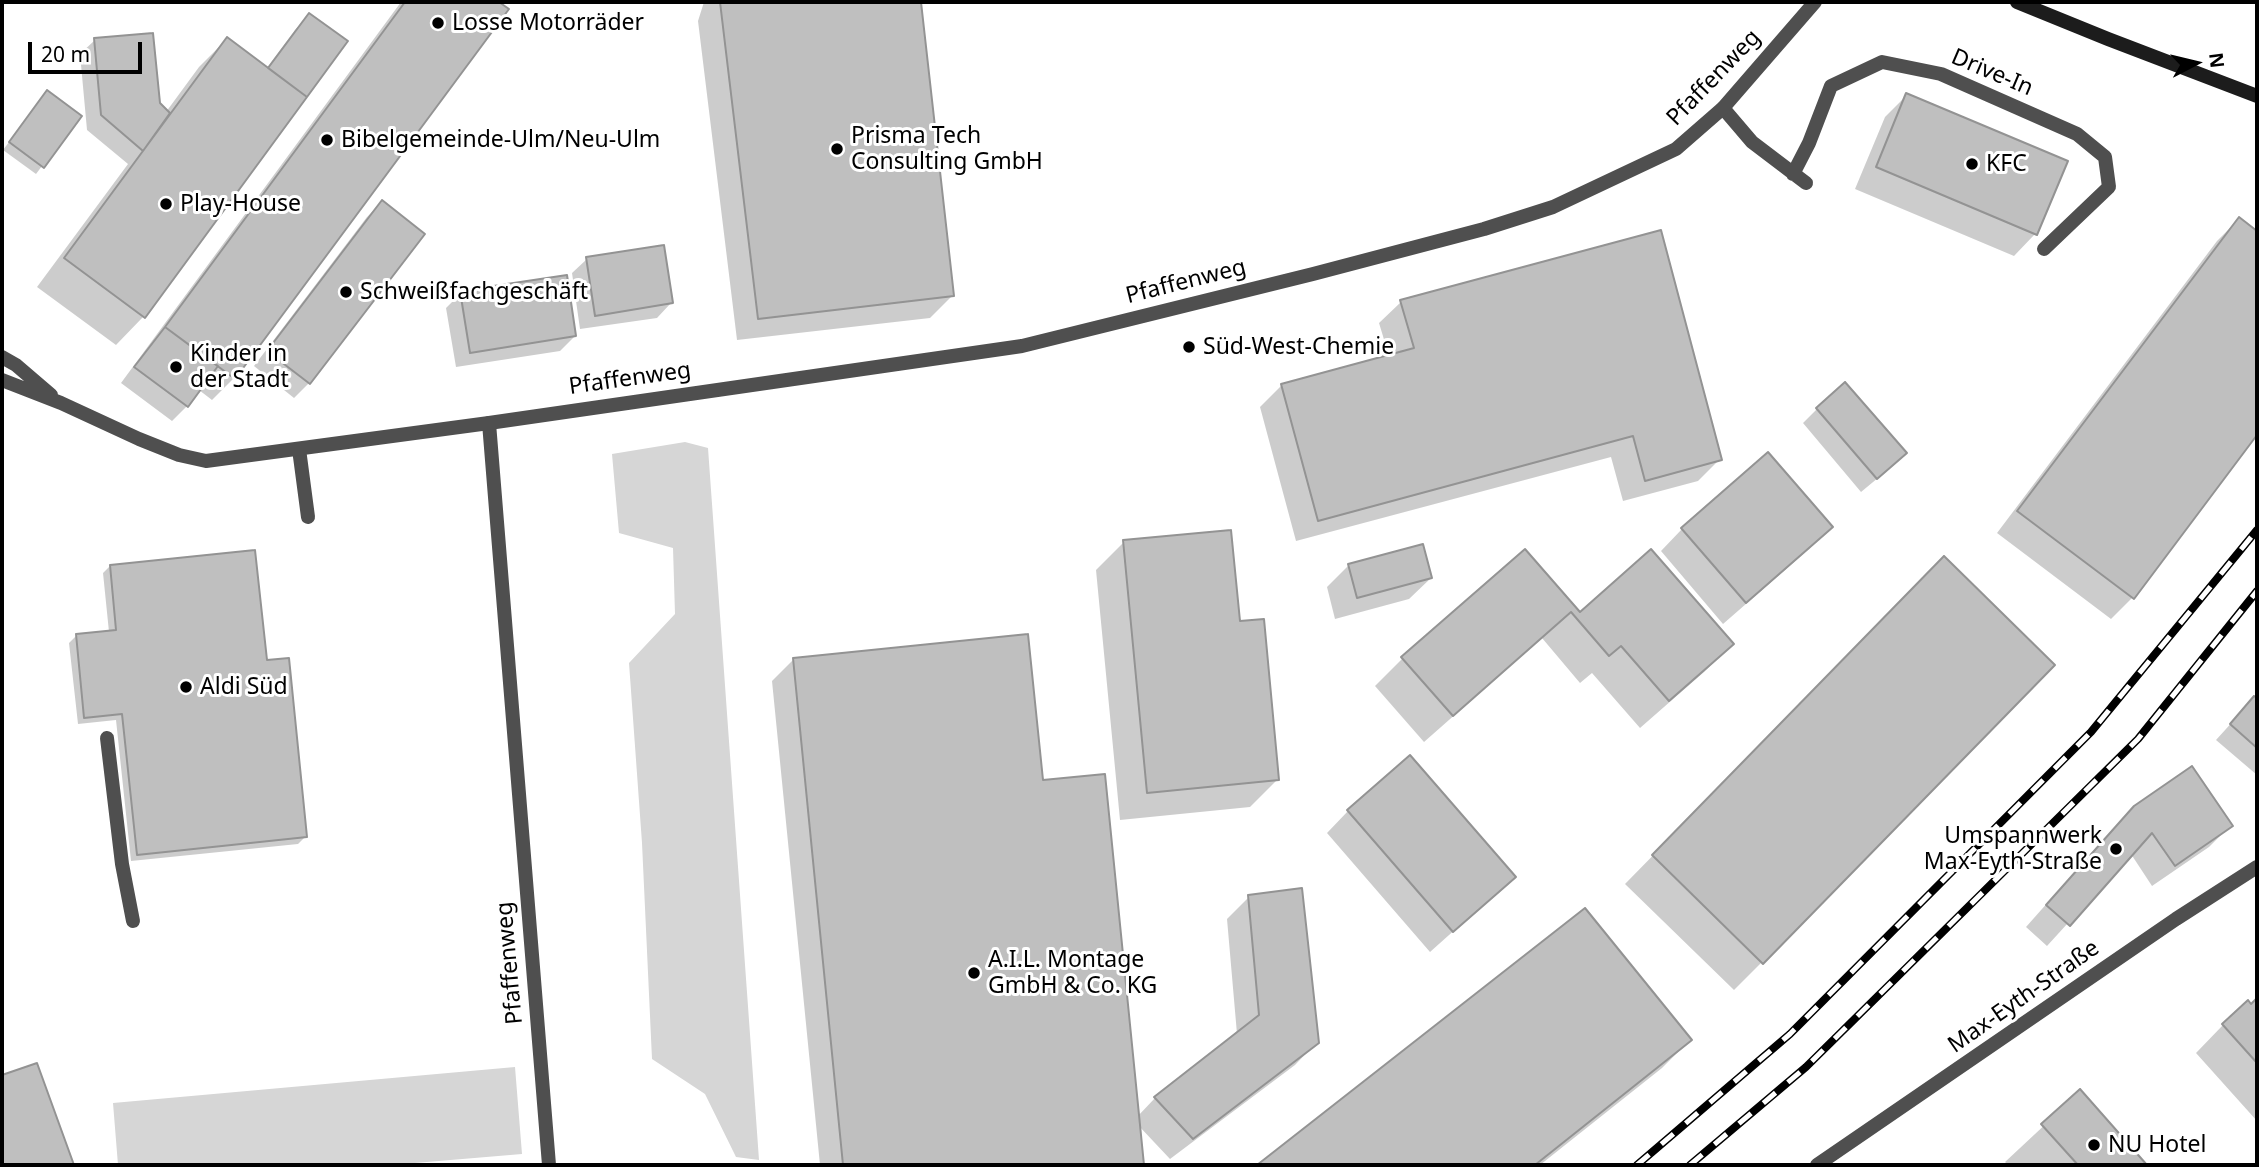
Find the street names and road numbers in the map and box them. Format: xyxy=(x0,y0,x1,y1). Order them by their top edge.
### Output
street label: Pfaffenweg xyxy=(1661,24,1767,132)
street label: Drive-In xyxy=(1947,43,2037,103)
street label: Pfaffenweg xyxy=(1123,254,1249,310)
street label: Pfaffenweg xyxy=(567,357,693,401)
street label: Pfaffenweg xyxy=(491,901,529,1025)
street label: Max-Eyth-Straße xyxy=(1943,935,2105,1059)

